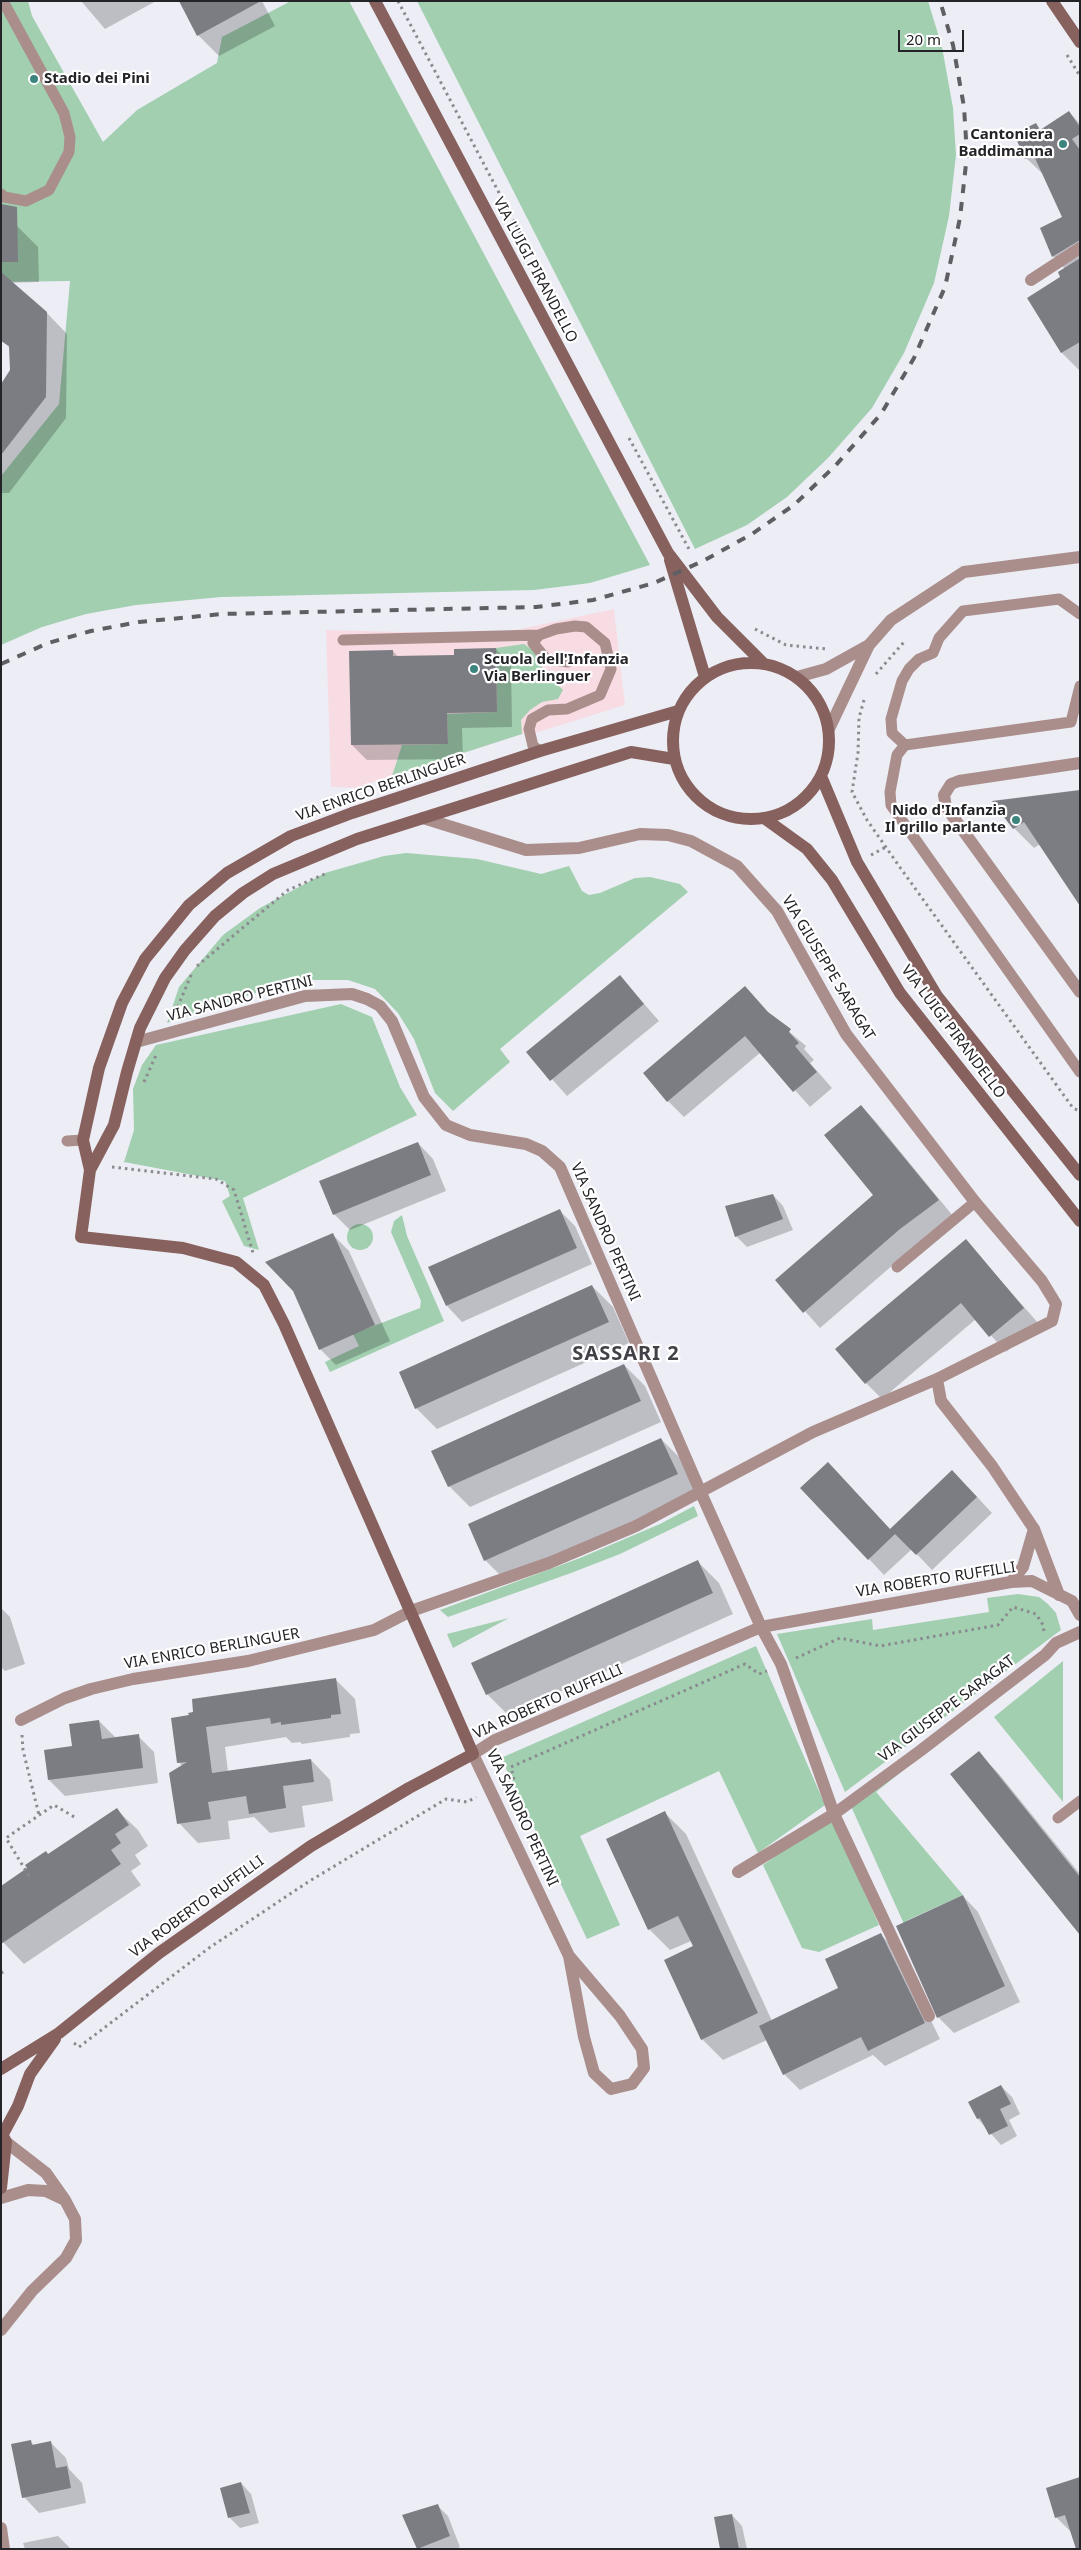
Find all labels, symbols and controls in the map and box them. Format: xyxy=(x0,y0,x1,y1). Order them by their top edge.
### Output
scale bar xyxy=(901,20,967,52)
text: 20 m xyxy=(906,29,941,49)
place label: Stadio dei Pini xyxy=(44,70,150,88)
marker: Stadio dei Pini xyxy=(28,73,40,85)
place label: Cantoniera Baddimanna xyxy=(959,126,1053,161)
marker: Cantoniera Baddimanna xyxy=(1057,138,1069,150)
street label: VIA LUIGI PIRANDELLO xyxy=(489,194,581,346)
place label: Scuola dell'Infanzia Via Berlinguer xyxy=(484,651,629,686)
marker: Scuola dell'Infanzia Via Berlinguer xyxy=(468,663,480,675)
street label: VIA ENRICO BERLINGUER xyxy=(294,751,468,825)
place label: Nido d'Infanzia Il grillo parlante xyxy=(885,802,1006,837)
marker: Nido d'Infanzia Il grillo parlante xyxy=(1010,814,1022,826)
street label: VIA GIUSEPPE SARAGAT xyxy=(778,892,878,1044)
street label: VIA LUIGI PIRANDELLO xyxy=(897,962,1009,1102)
street label: VIA SANDRO PERTINI xyxy=(165,972,315,1026)
street label: VIA SANDRO PERTINI xyxy=(566,1160,644,1304)
district label: SASSARI 2 xyxy=(571,1342,681,1366)
street label: VIA ROBERTO RUFFILLI xyxy=(855,1558,1017,1602)
street label: VIA ENRICO BERLINGUER xyxy=(123,1625,301,1673)
street label: VIA GIUSEPPE SARAGAT xyxy=(875,1652,1019,1766)
street label: VIA ROBERTO RUFFILLI xyxy=(471,1661,625,1743)
street label: VIA SANDRO PERTINI xyxy=(482,1747,562,1889)
street label: VIA ROBERTO RUFFILLI xyxy=(126,1852,268,1962)

